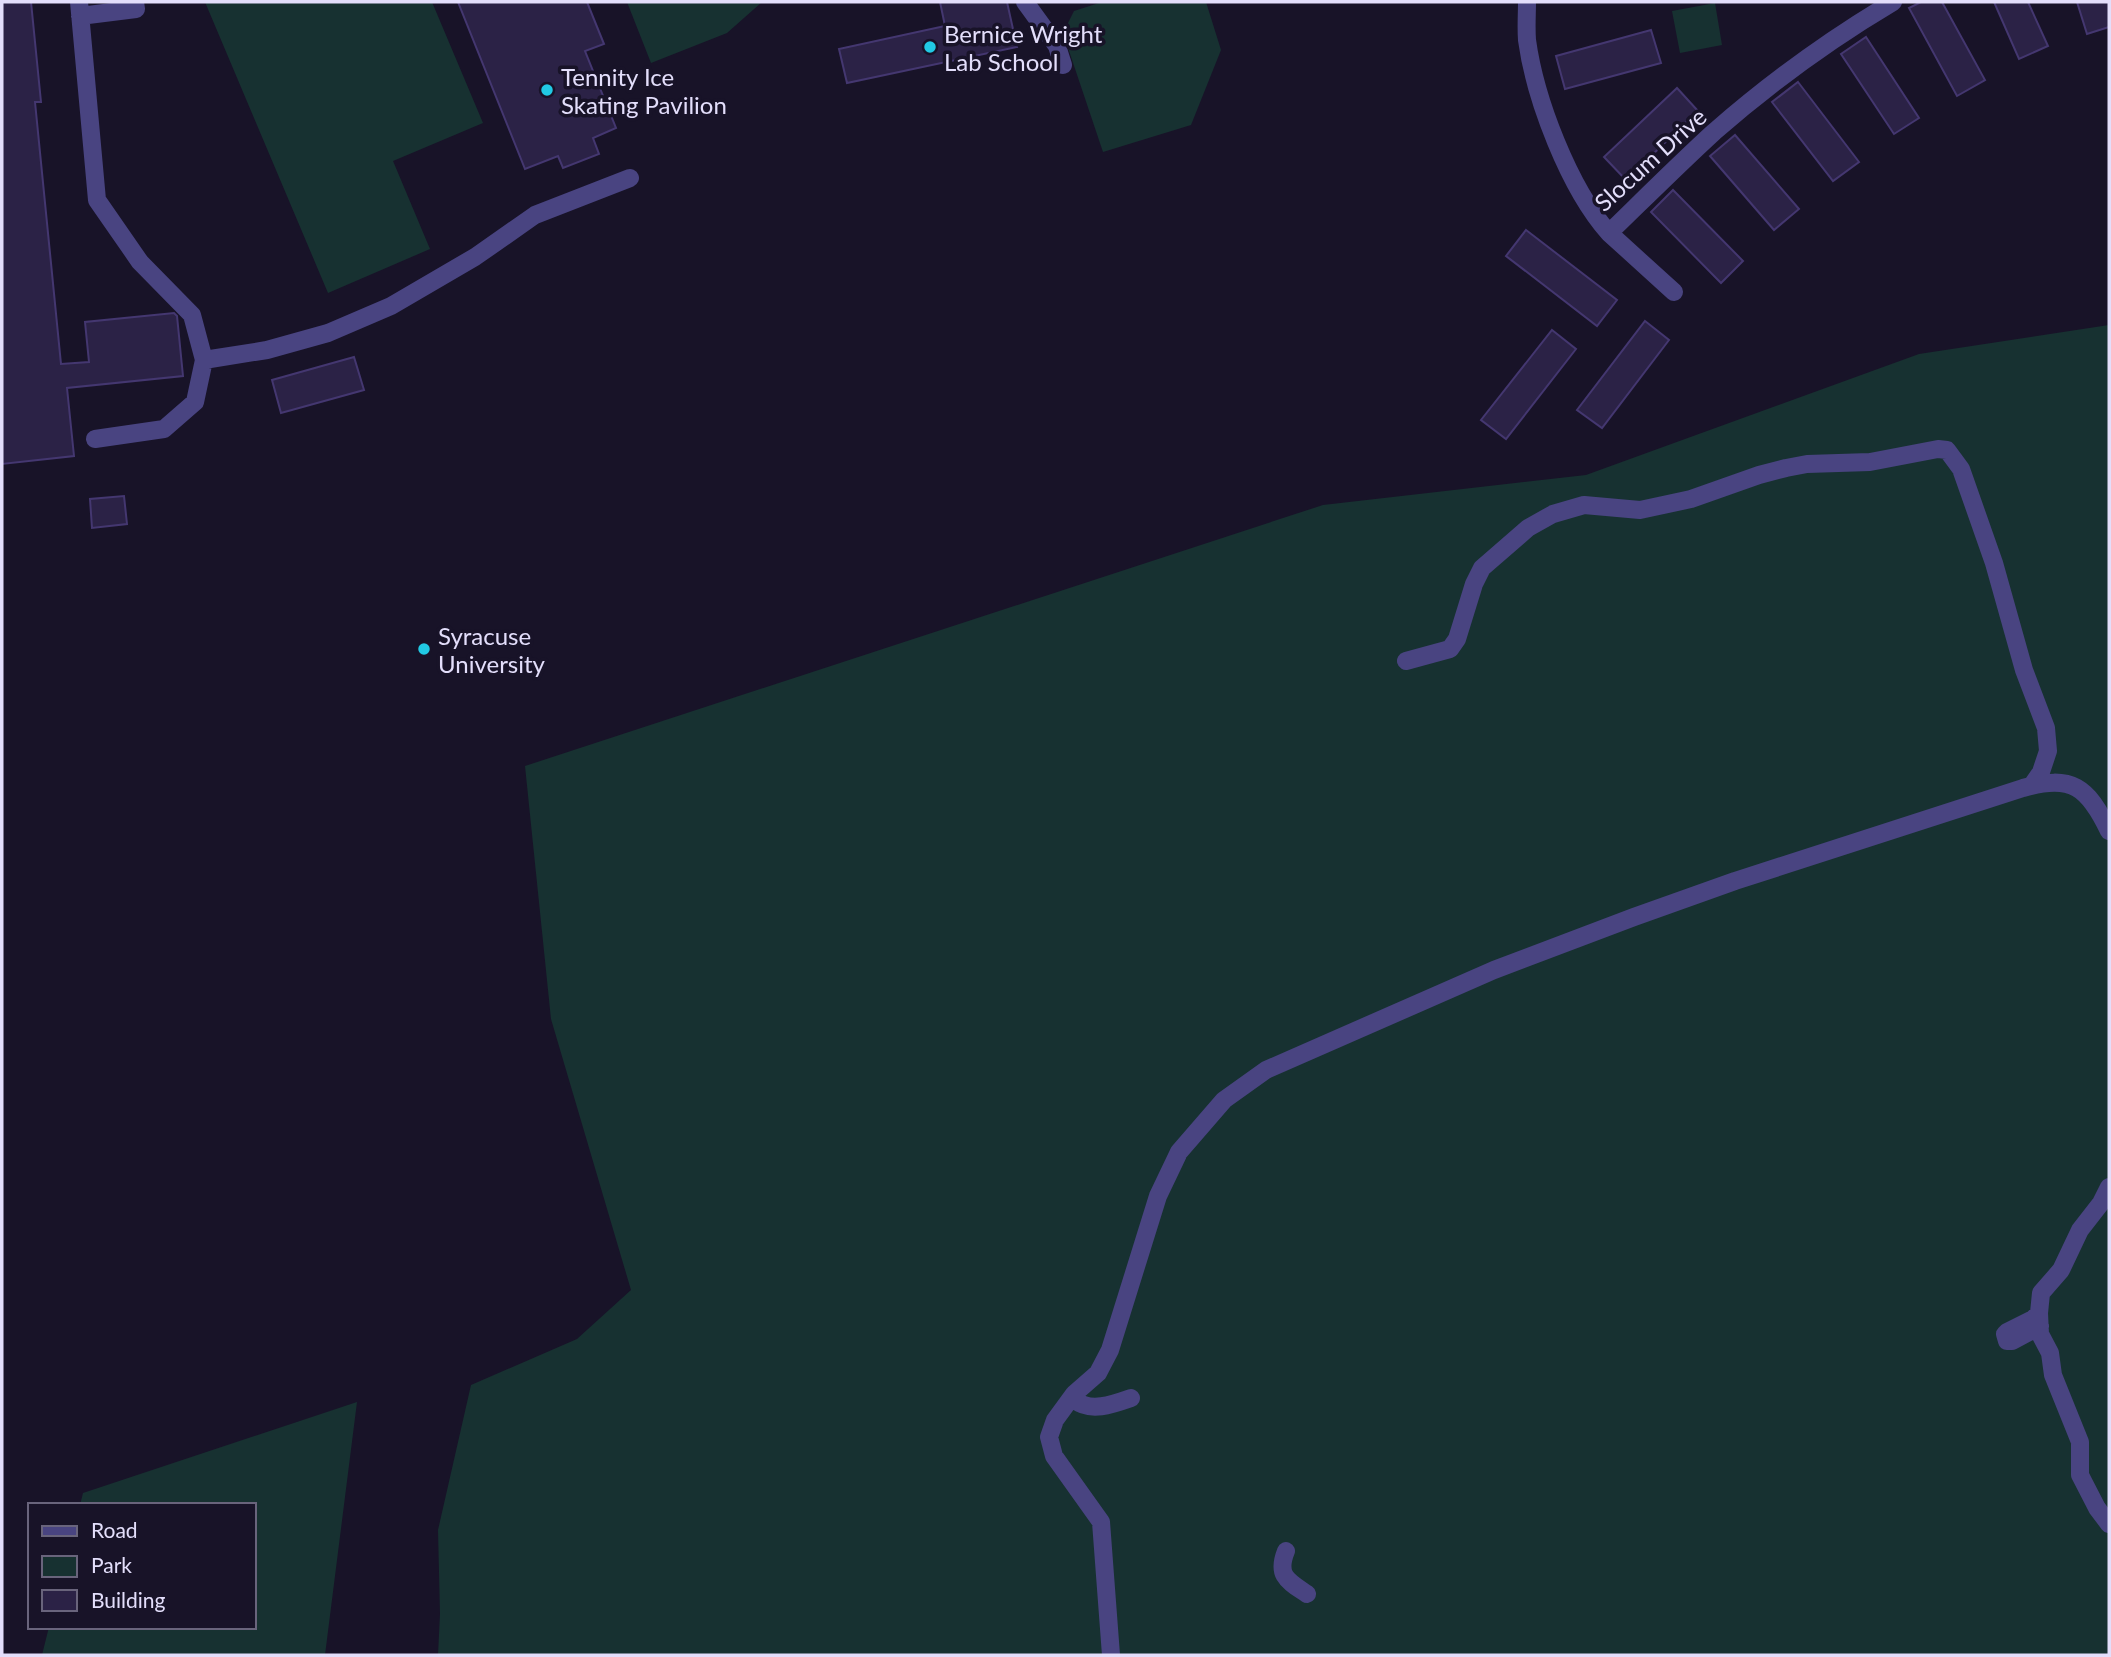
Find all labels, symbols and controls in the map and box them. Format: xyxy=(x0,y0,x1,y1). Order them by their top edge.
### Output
place label: Bernice Wright Lab School xyxy=(944,19,1103,76)
marker: Bernice Wright Lab School xyxy=(922,39,938,55)
place label: Tennity Ice Skating Pavilion xyxy=(561,62,727,119)
marker: Tennity Ice Skating Pavilion xyxy=(539,82,555,98)
street label: Slocum Drive xyxy=(1588,101,1712,217)
place label: Syracuse University xyxy=(438,621,546,678)
marker: Syracuse University xyxy=(416,641,432,657)
legend xyxy=(28,1503,256,1629)
text: Road xyxy=(91,1517,138,1542)
text: Park xyxy=(91,1552,132,1577)
text: Building xyxy=(91,1587,166,1612)

